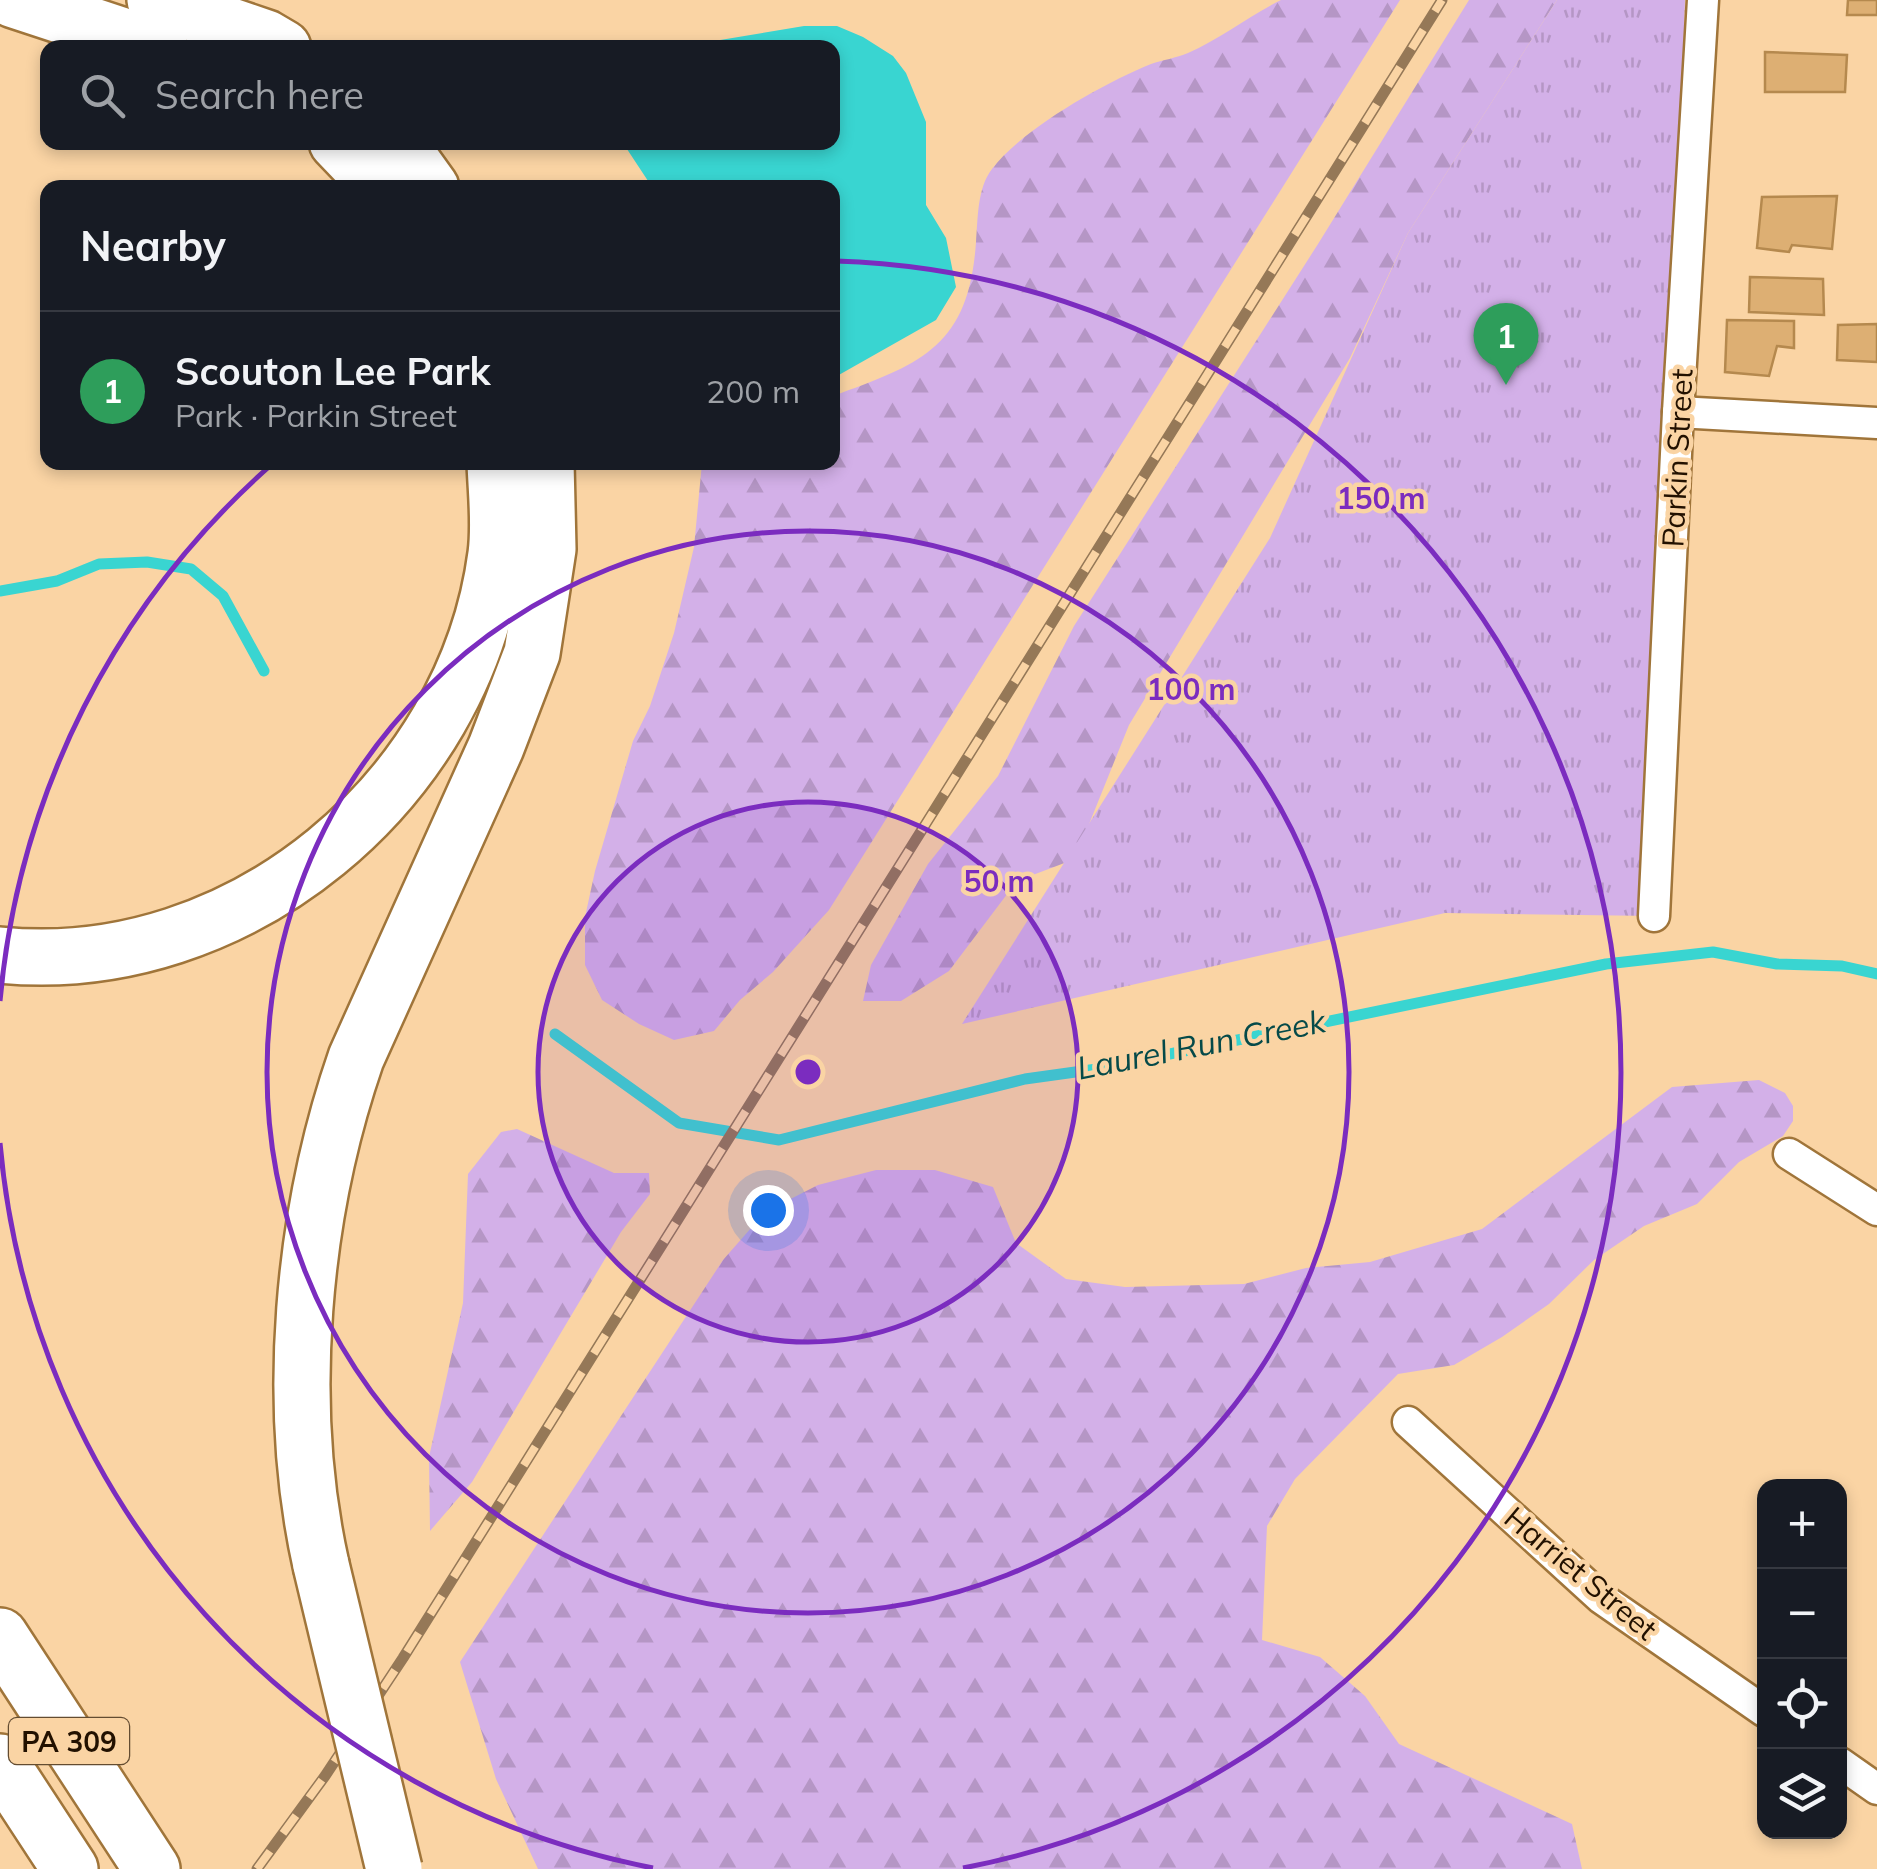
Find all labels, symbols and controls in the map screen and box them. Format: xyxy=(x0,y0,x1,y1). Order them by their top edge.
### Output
search box xyxy=(40,40,840,150)
icon: search xyxy=(75,68,130,123)
text: Search here xyxy=(155,71,364,119)
text: Nearby xyxy=(80,219,226,272)
pin: 1 xyxy=(1474,302,1538,385)
text: Scouton Lee Park xyxy=(175,347,491,395)
street label: Parkin Street xyxy=(1653,368,1701,548)
text: 1 xyxy=(103,371,122,411)
text: 200 m xyxy=(706,371,800,411)
text: Park · Parkin Street xyxy=(175,395,457,435)
text: 150 m xyxy=(1336,479,1426,517)
text: 100 m xyxy=(1146,670,1236,708)
text: 50 m xyxy=(963,862,1035,900)
water label: Laurel Run Creek xyxy=(1073,1000,1330,1088)
centre of rings xyxy=(790,1054,826,1090)
your location xyxy=(743,1185,794,1236)
map controls xyxy=(1757,1479,1847,1839)
button: + xyxy=(1757,1479,1847,1569)
street label: Harriet Street xyxy=(1497,1498,1665,1648)
button: − xyxy=(1757,1569,1847,1659)
button: locate xyxy=(1757,1659,1847,1749)
road number: PA 309 xyxy=(9,1718,129,1764)
button: layers xyxy=(1757,1749,1847,1839)

